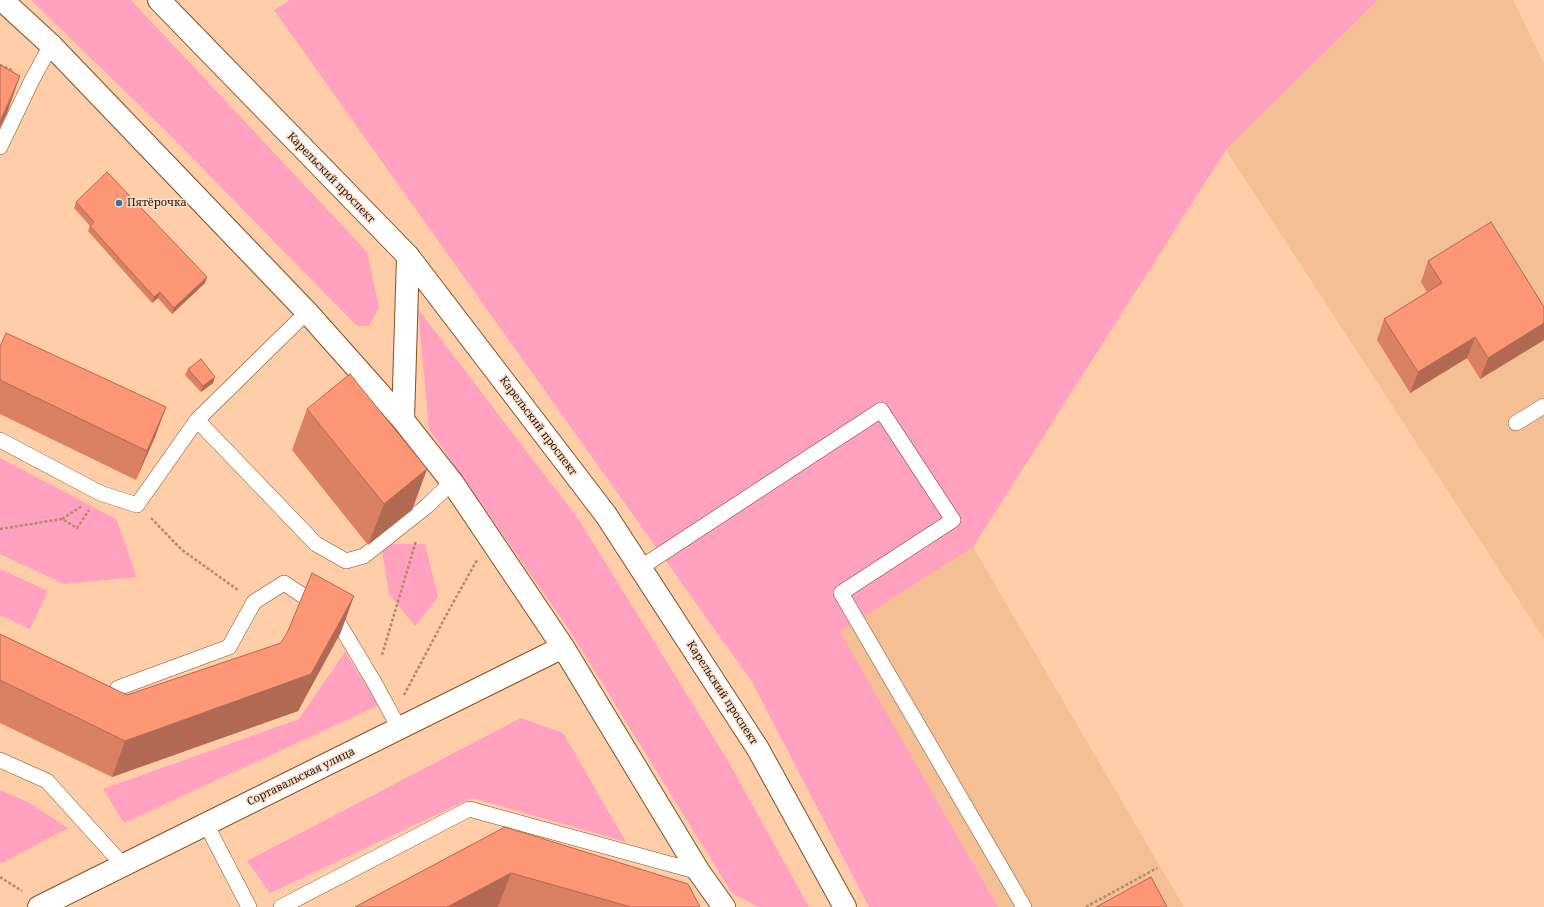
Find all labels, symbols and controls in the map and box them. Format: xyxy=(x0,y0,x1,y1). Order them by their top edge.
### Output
street label: Карельский проспект xyxy=(284,130,378,226)
place label: Пятёрочка xyxy=(127,196,187,210)
marker: Пятёрочка xyxy=(114,198,124,208)
street label: Карельский проспект xyxy=(496,374,580,478)
street label: Карельский проспект xyxy=(684,639,760,747)
street label: Сортавальская улица xyxy=(245,745,357,809)

